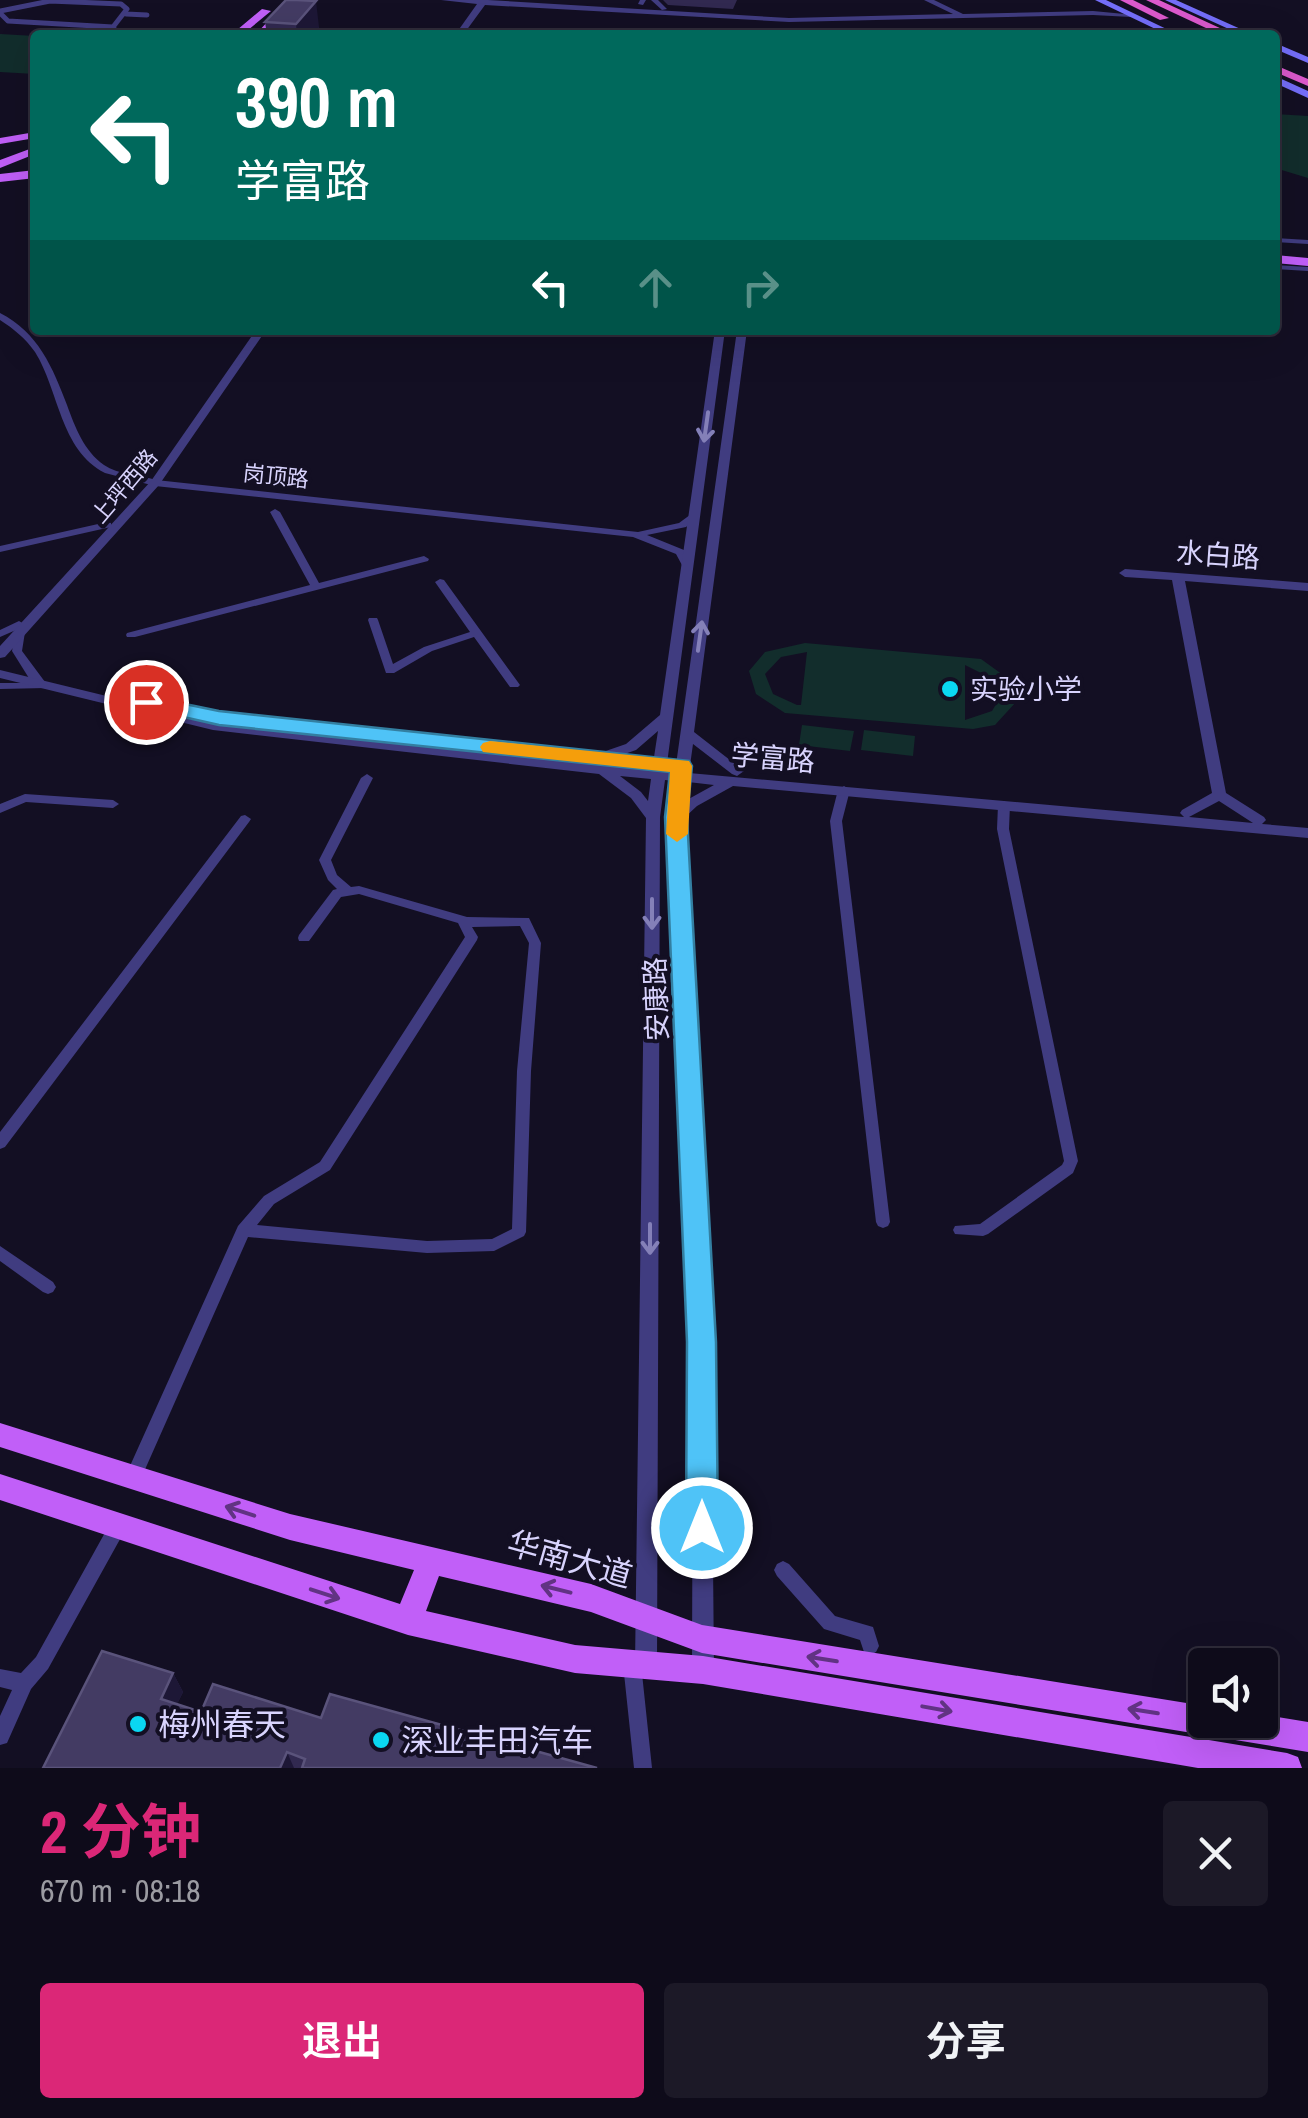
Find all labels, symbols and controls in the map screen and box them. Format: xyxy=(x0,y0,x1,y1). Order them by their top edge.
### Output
text: 390 m xyxy=(235,55,398,149)
icon: left xyxy=(70,70,200,200)
text: 学富路 xyxy=(235,150,370,211)
icon: left xyxy=(523,260,578,315)
icon: ahead xyxy=(628,260,683,315)
icon: right xyxy=(733,260,788,315)
one-way arrow xyxy=(697,410,715,442)
street label: 上坪西路 xyxy=(84,443,164,529)
street label: 岗顶路 xyxy=(242,458,310,494)
street label: 水白路 xyxy=(1175,533,1261,577)
one-way arrow xyxy=(691,620,709,653)
pin xyxy=(104,660,189,745)
place label: 实验小学 xyxy=(970,670,1082,708)
icon: arrive xyxy=(119,675,174,730)
marker: 实验小学 xyxy=(939,678,961,700)
street label: 学富路 xyxy=(729,735,817,781)
one-way arrow xyxy=(642,898,662,930)
street label: 安康路 xyxy=(636,956,676,1042)
one-way arrow xyxy=(640,1222,660,1255)
position arrow xyxy=(650,1476,754,1580)
one-way arrow xyxy=(225,1501,257,1519)
street label: 华南大道 xyxy=(503,1521,637,1597)
one-way arrow xyxy=(541,1579,573,1597)
one-way arrow xyxy=(309,1586,341,1604)
map controls xyxy=(1188,1648,1278,1738)
button: sound xyxy=(1188,1648,1278,1738)
one-way arrow xyxy=(806,1650,838,1668)
one-way arrow xyxy=(920,1700,953,1719)
one-way arrow xyxy=(1127,1701,1159,1719)
place label: 梅州春天 xyxy=(158,1703,286,1746)
marker: 梅州春天 xyxy=(127,1713,149,1735)
place label: 深业丰田汽车 xyxy=(401,1719,593,1762)
marker: 深业丰田汽车 xyxy=(370,1729,392,1751)
text: 2 分钟 xyxy=(40,1791,201,1872)
button: close xyxy=(1163,1801,1268,1906)
text: 670 m · 08:18 xyxy=(40,1869,200,1912)
button: 退出 xyxy=(40,1983,644,2098)
button: 分享 xyxy=(664,1983,1268,2098)

